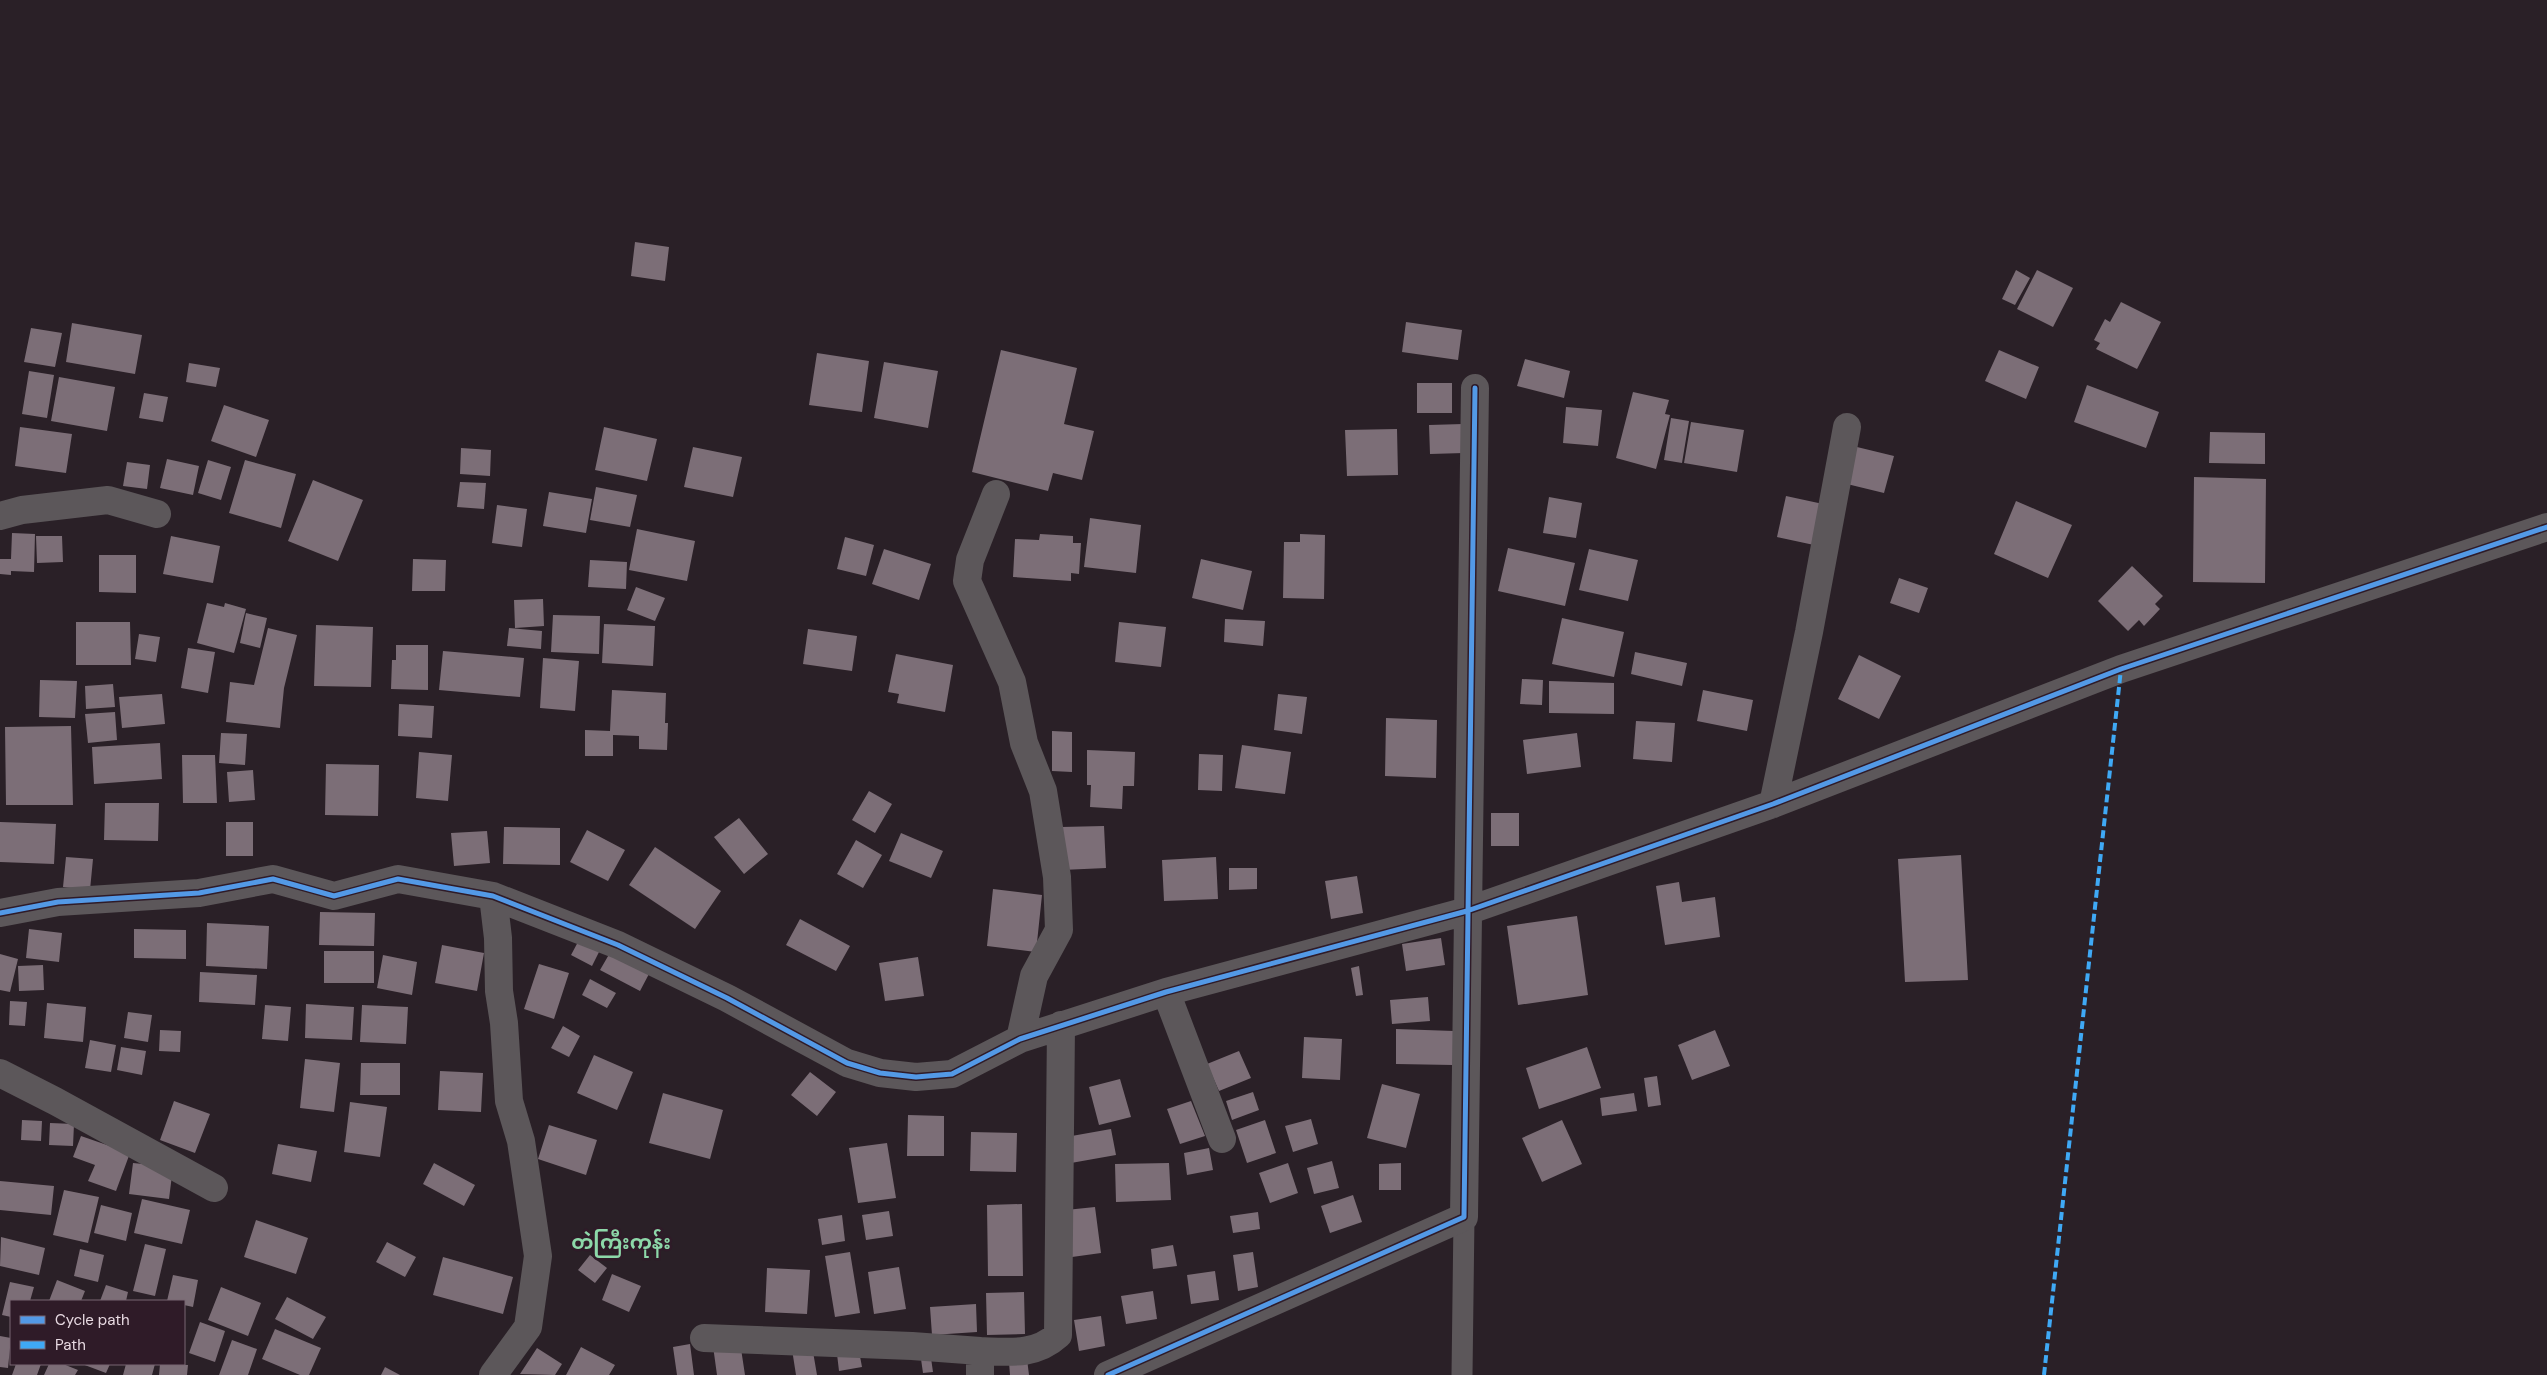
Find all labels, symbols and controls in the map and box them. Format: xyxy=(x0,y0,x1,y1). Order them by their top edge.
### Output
district label: တဲကြီးကုန်း xyxy=(571,1229,671,1258)
legend xyxy=(10,1300,185,1365)
text: Cycle path xyxy=(55,1310,130,1330)
text: Path xyxy=(55,1335,86,1355)

